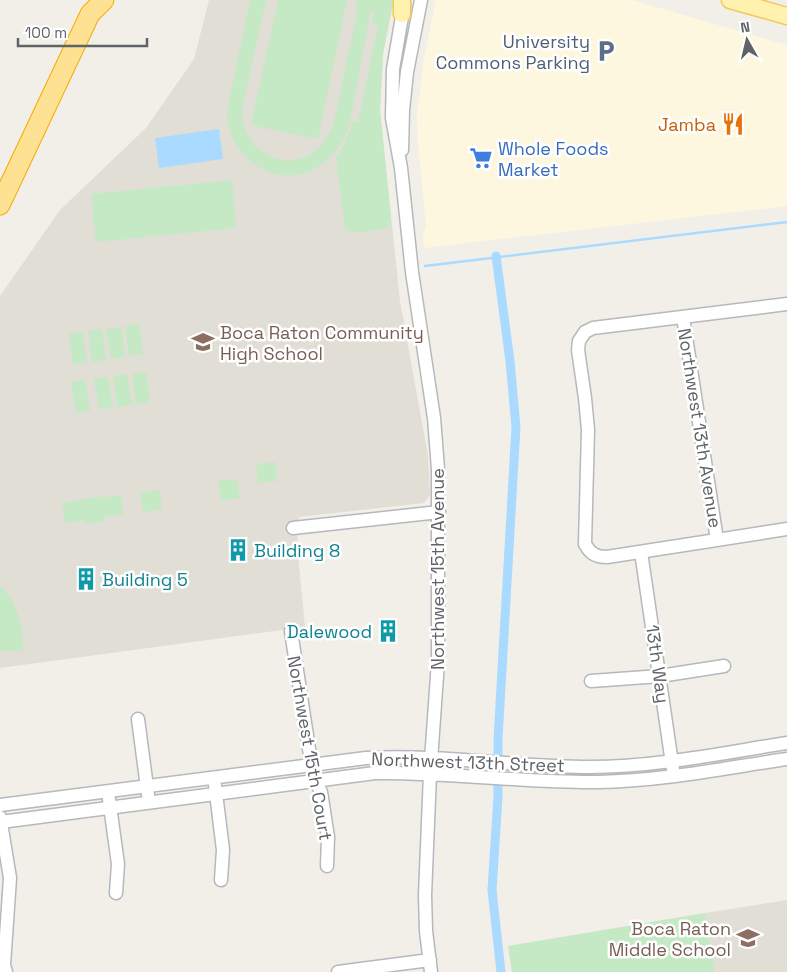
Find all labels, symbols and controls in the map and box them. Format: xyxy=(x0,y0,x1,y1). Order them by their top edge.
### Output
scale bar xyxy=(18,15,146,47)
north arrow xyxy=(722,15,772,65)
text: N xyxy=(739,18,751,37)
text: 100 m xyxy=(25,23,67,42)
place label: University Commons Parking xyxy=(436,30,590,74)
parking icon: University Commons Parking xyxy=(593,38,619,64)
restaurant icon: Jamba xyxy=(720,111,746,137)
place label: Jamba xyxy=(658,113,716,136)
place label: Whole Foods Market xyxy=(498,137,609,181)
supermarket icon: Whole Foods Market xyxy=(468,145,494,171)
place label: Boca Raton Community High School xyxy=(220,321,424,365)
street label: Northwest 13th Avenue xyxy=(673,327,727,529)
school or university icon: Boca Raton Community High School xyxy=(190,329,216,355)
street label: Northwest 15th Avenue xyxy=(426,468,449,670)
building icon: Building 8 xyxy=(225,537,251,563)
place label: Building 8 xyxy=(254,539,340,562)
building icon: Building 5 xyxy=(73,566,99,592)
place label: Building 5 xyxy=(102,568,188,591)
building icon: Dalewood xyxy=(375,618,401,644)
place label: Dalewood xyxy=(287,620,372,643)
street label: 13th Way xyxy=(641,623,675,705)
street label: Northwest 15th Court xyxy=(282,654,338,842)
street label: Northwest 13th Street xyxy=(371,747,565,777)
place label: Boca Raton Middle School xyxy=(609,917,731,961)
school or university icon: Boca Raton Middle School xyxy=(735,925,761,951)

